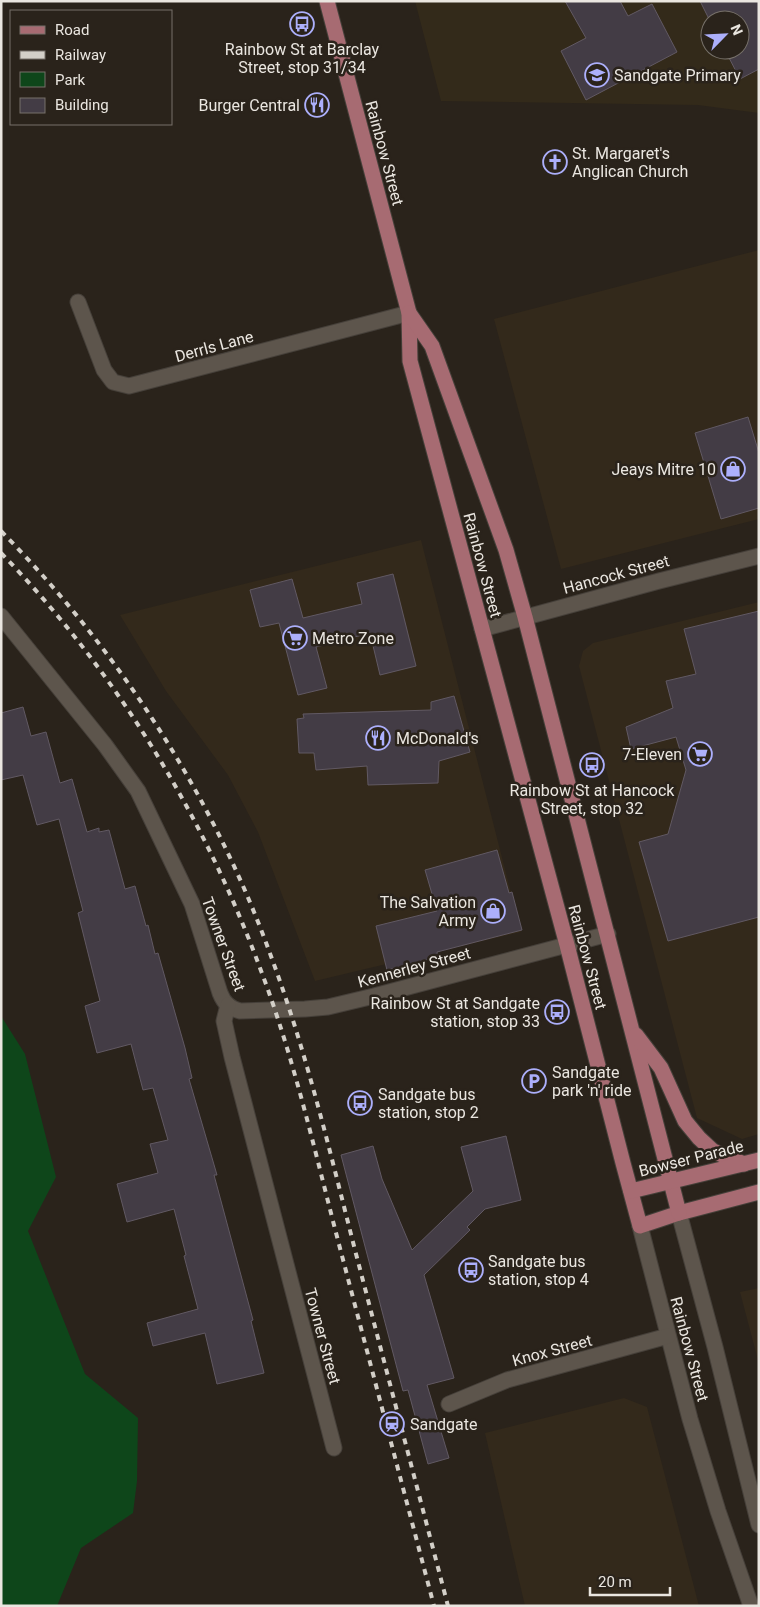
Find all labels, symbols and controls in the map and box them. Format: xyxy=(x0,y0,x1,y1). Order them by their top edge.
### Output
legend xyxy=(10,10,172,125)
north arrow xyxy=(700,10,750,60)
bus stop icon: Rainbow St at Barclay Street, stop 31/34 xyxy=(289,11,315,37)
text: Road xyxy=(55,21,89,39)
text: N xyxy=(728,22,746,37)
place label: Rainbow St at Barclay Street, stop 31/34 xyxy=(225,40,380,77)
text: Railway xyxy=(55,46,106,64)
school or university icon: Sandgate Primary xyxy=(584,62,610,88)
place label: Sandgate Primary xyxy=(614,66,741,85)
text: Park xyxy=(55,71,86,89)
restaurant icon: Burger Central xyxy=(304,92,330,118)
text: Building xyxy=(55,96,109,114)
place label: Burger Central xyxy=(198,96,300,115)
street label: Rainbow Street xyxy=(361,99,408,208)
place label: St. Margaret's Anglican Church xyxy=(572,144,688,181)
church icon: St. Margaret's Anglican Church xyxy=(542,149,568,175)
street label: Derrls Lane xyxy=(173,327,256,366)
shop icon: Jeays Mitre 10 xyxy=(720,456,746,482)
place label: Jeays Mitre 10 xyxy=(612,460,716,479)
street label: Rainbow Street xyxy=(459,511,506,620)
street label: Hancock Street xyxy=(561,551,671,598)
supermarket icon: Metro Zone xyxy=(282,625,308,651)
place label: Metro Zone xyxy=(312,629,394,648)
restaurant icon: McDonald's xyxy=(365,725,391,751)
place label: McDonald's xyxy=(396,729,479,748)
supermarket icon: 7-Eleven xyxy=(687,741,713,767)
place label: 7-Eleven xyxy=(622,745,682,764)
bus stop icon: Rainbow St at Hancock Street, stop 32 xyxy=(579,752,605,778)
place label: Rainbow St at Hancock Street, stop 32 xyxy=(510,781,675,818)
place label: The Salvation Army xyxy=(380,893,476,930)
street label: Towner Street xyxy=(198,894,249,994)
shop icon: The Salvation Army xyxy=(480,898,506,924)
street label: Rainbow Street xyxy=(564,903,611,1012)
street label: Kennerley Street xyxy=(356,943,473,992)
place label: Rainbow St at Sandgate station, stop 33 xyxy=(371,994,540,1031)
bus stop icon: Rainbow St at Sandgate station, stop 33 xyxy=(544,999,570,1025)
place label: Sandgate park 'n' ride xyxy=(552,1063,631,1100)
parking icon: Sandgate park 'n' ride xyxy=(521,1068,547,1094)
place label: Sandgate bus station, stop 2 xyxy=(378,1085,479,1122)
bus stop icon: Sandgate bus station, stop 2 xyxy=(347,1090,373,1116)
street label: Bowser Parade xyxy=(637,1136,745,1181)
place label: Sandgate bus station, stop 4 xyxy=(488,1252,589,1289)
bus stop icon: Sandgate bus station, stop 4 xyxy=(458,1257,484,1283)
street label: Towner Street xyxy=(301,1286,344,1386)
street label: Rainbow Street xyxy=(666,1295,713,1404)
street label: Knox Street xyxy=(510,1331,594,1370)
station icon: Sandgate xyxy=(379,1411,405,1437)
place label: Sandgate xyxy=(410,1415,477,1434)
scale bar xyxy=(590,1564,670,1596)
text: 20 m xyxy=(598,1573,632,1591)

